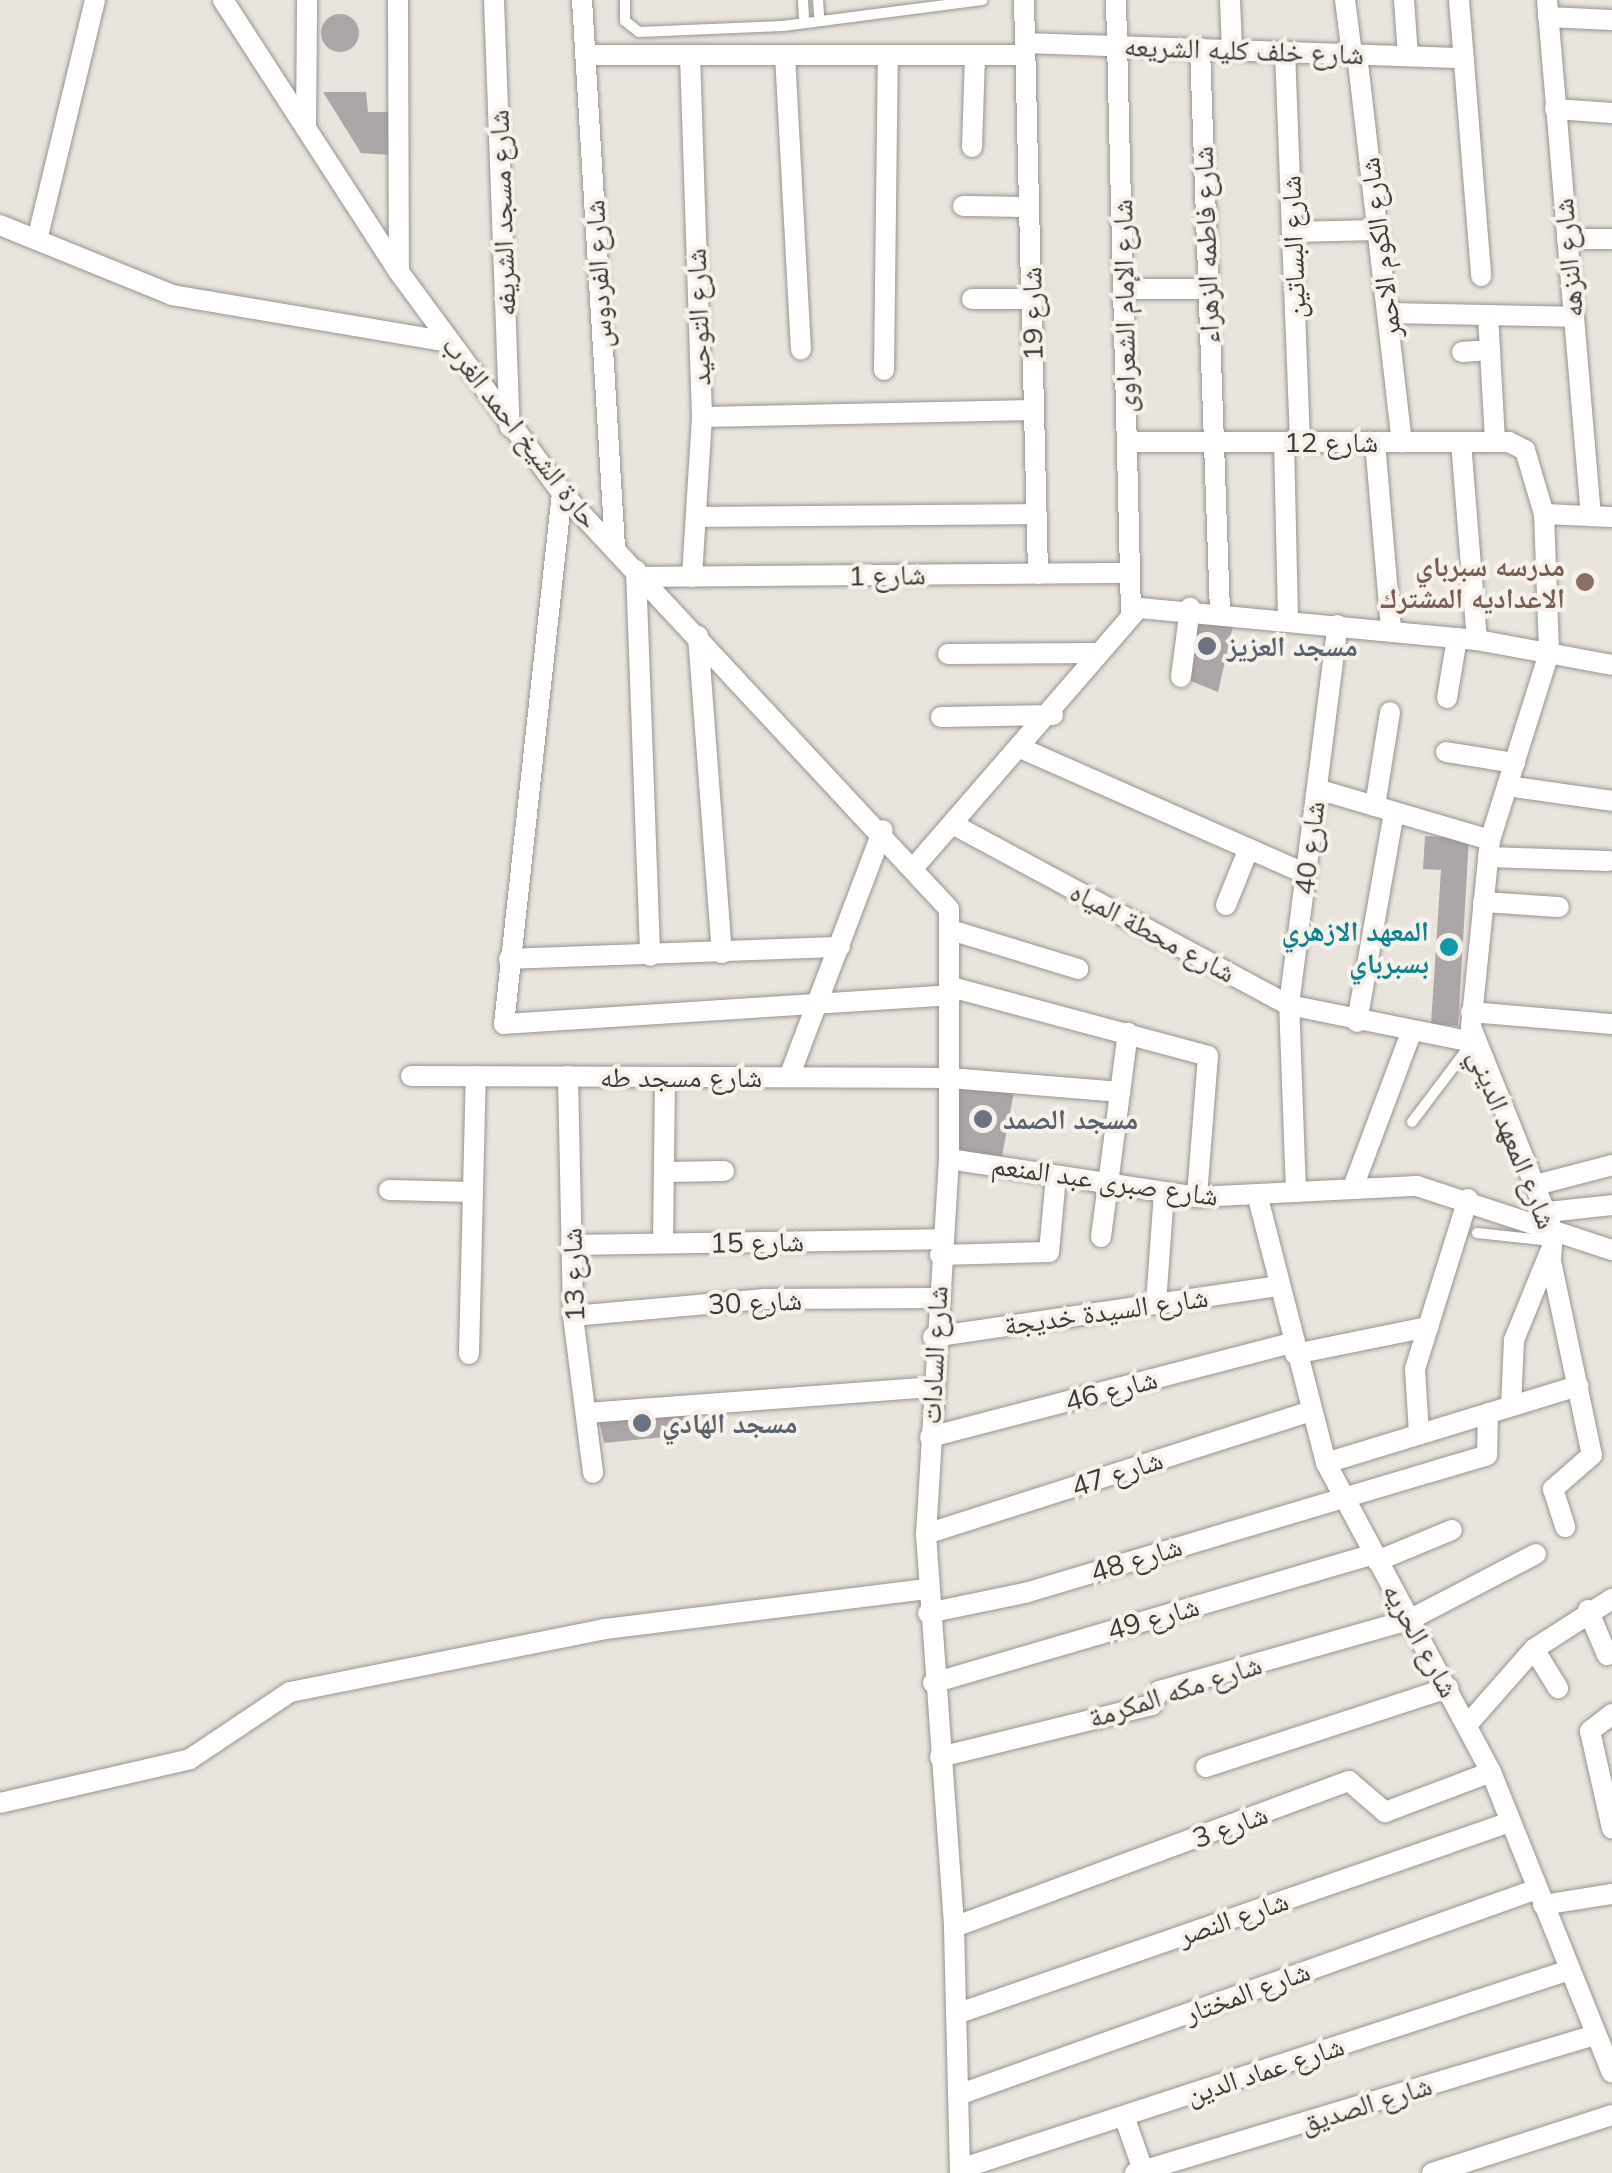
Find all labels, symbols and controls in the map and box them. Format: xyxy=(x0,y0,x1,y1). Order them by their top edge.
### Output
street label: شارع خلف كليه الشريعه xyxy=(1123,29,1365,71)
street label: شارع مسجد الشريفه xyxy=(482,109,522,317)
street label: شارع فاطمه الزهراء xyxy=(1186,146,1226,344)
street label: شارع الكوم الاحمر xyxy=(1352,156,1408,340)
street label: شارع البساتين xyxy=(1274,175,1312,319)
street label: شارع النزهه xyxy=(1546,197,1590,319)
street label: شارع الفردوس xyxy=(577,199,619,349)
street label: شارع الإمام الشعراوى xyxy=(1105,199,1143,413)
street label: شارع التوحيد xyxy=(679,248,717,386)
street label: شارع 19 xyxy=(1014,267,1050,361)
street label: حارة الشيخ احمد الغرب xyxy=(435,329,607,535)
street label: شارع 12 xyxy=(1284,425,1378,459)
place label: مدرسه سبرباي الاعداديه المشترك xyxy=(1380,549,1565,615)
street label: شارع 1 xyxy=(848,558,926,592)
marker: مدرسه سبرباي الاعداديه المشترك xyxy=(1574,571,1596,593)
place label: مسجد العزيز xyxy=(1227,629,1358,663)
marker: مسجد العزيز xyxy=(1196,635,1218,657)
street label: شارع 40 xyxy=(1287,799,1331,897)
street label: شارع محطة المياه xyxy=(1065,874,1241,990)
place label: المعهد الازهري بسبرباي xyxy=(1281,914,1429,980)
marker: المعهد الازهري بسبرباي xyxy=(1438,936,1460,958)
street label: شارع المعهد الديني xyxy=(1462,1044,1564,1234)
street label: شارع مسجد طه xyxy=(600,1060,762,1094)
place label: مسجد الصمد xyxy=(1003,1102,1138,1136)
marker: مسجد الصمد xyxy=(972,1108,994,1130)
street label: شارع صبرى عبد المنعم xyxy=(990,1147,1220,1213)
street label: شارع 15 xyxy=(710,1224,804,1260)
street label: شارع 13 xyxy=(555,1227,591,1323)
street label: شارع السيدة خديجة xyxy=(1002,1280,1210,1342)
street label: شارع 30 xyxy=(707,1283,803,1321)
street label: شارع السادات xyxy=(914,1285,954,1425)
street label: شارع 46 xyxy=(1061,1362,1161,1418)
place label: مسجد الهادي xyxy=(662,1406,798,1440)
marker: مسجد الهادي xyxy=(631,1412,653,1434)
street label: شارع 47 xyxy=(1067,1442,1167,1504)
street label: شارع 48 xyxy=(1086,1529,1186,1589)
street label: شارع الحريه xyxy=(1376,1577,1466,1703)
street label: شارع 49 xyxy=(1103,1589,1203,1647)
street label: شارع مكه المكرمة xyxy=(1084,1647,1266,1735)
street label: شارع 3 xyxy=(1188,1797,1272,1855)
street label: شارع النصر xyxy=(1173,1883,1293,1953)
street label: شارع المختار xyxy=(1180,1954,1314,2030)
street label: شارع عماد الدين xyxy=(1182,2029,1348,2111)
street label: شارع الصديق xyxy=(1296,2068,1436,2140)

